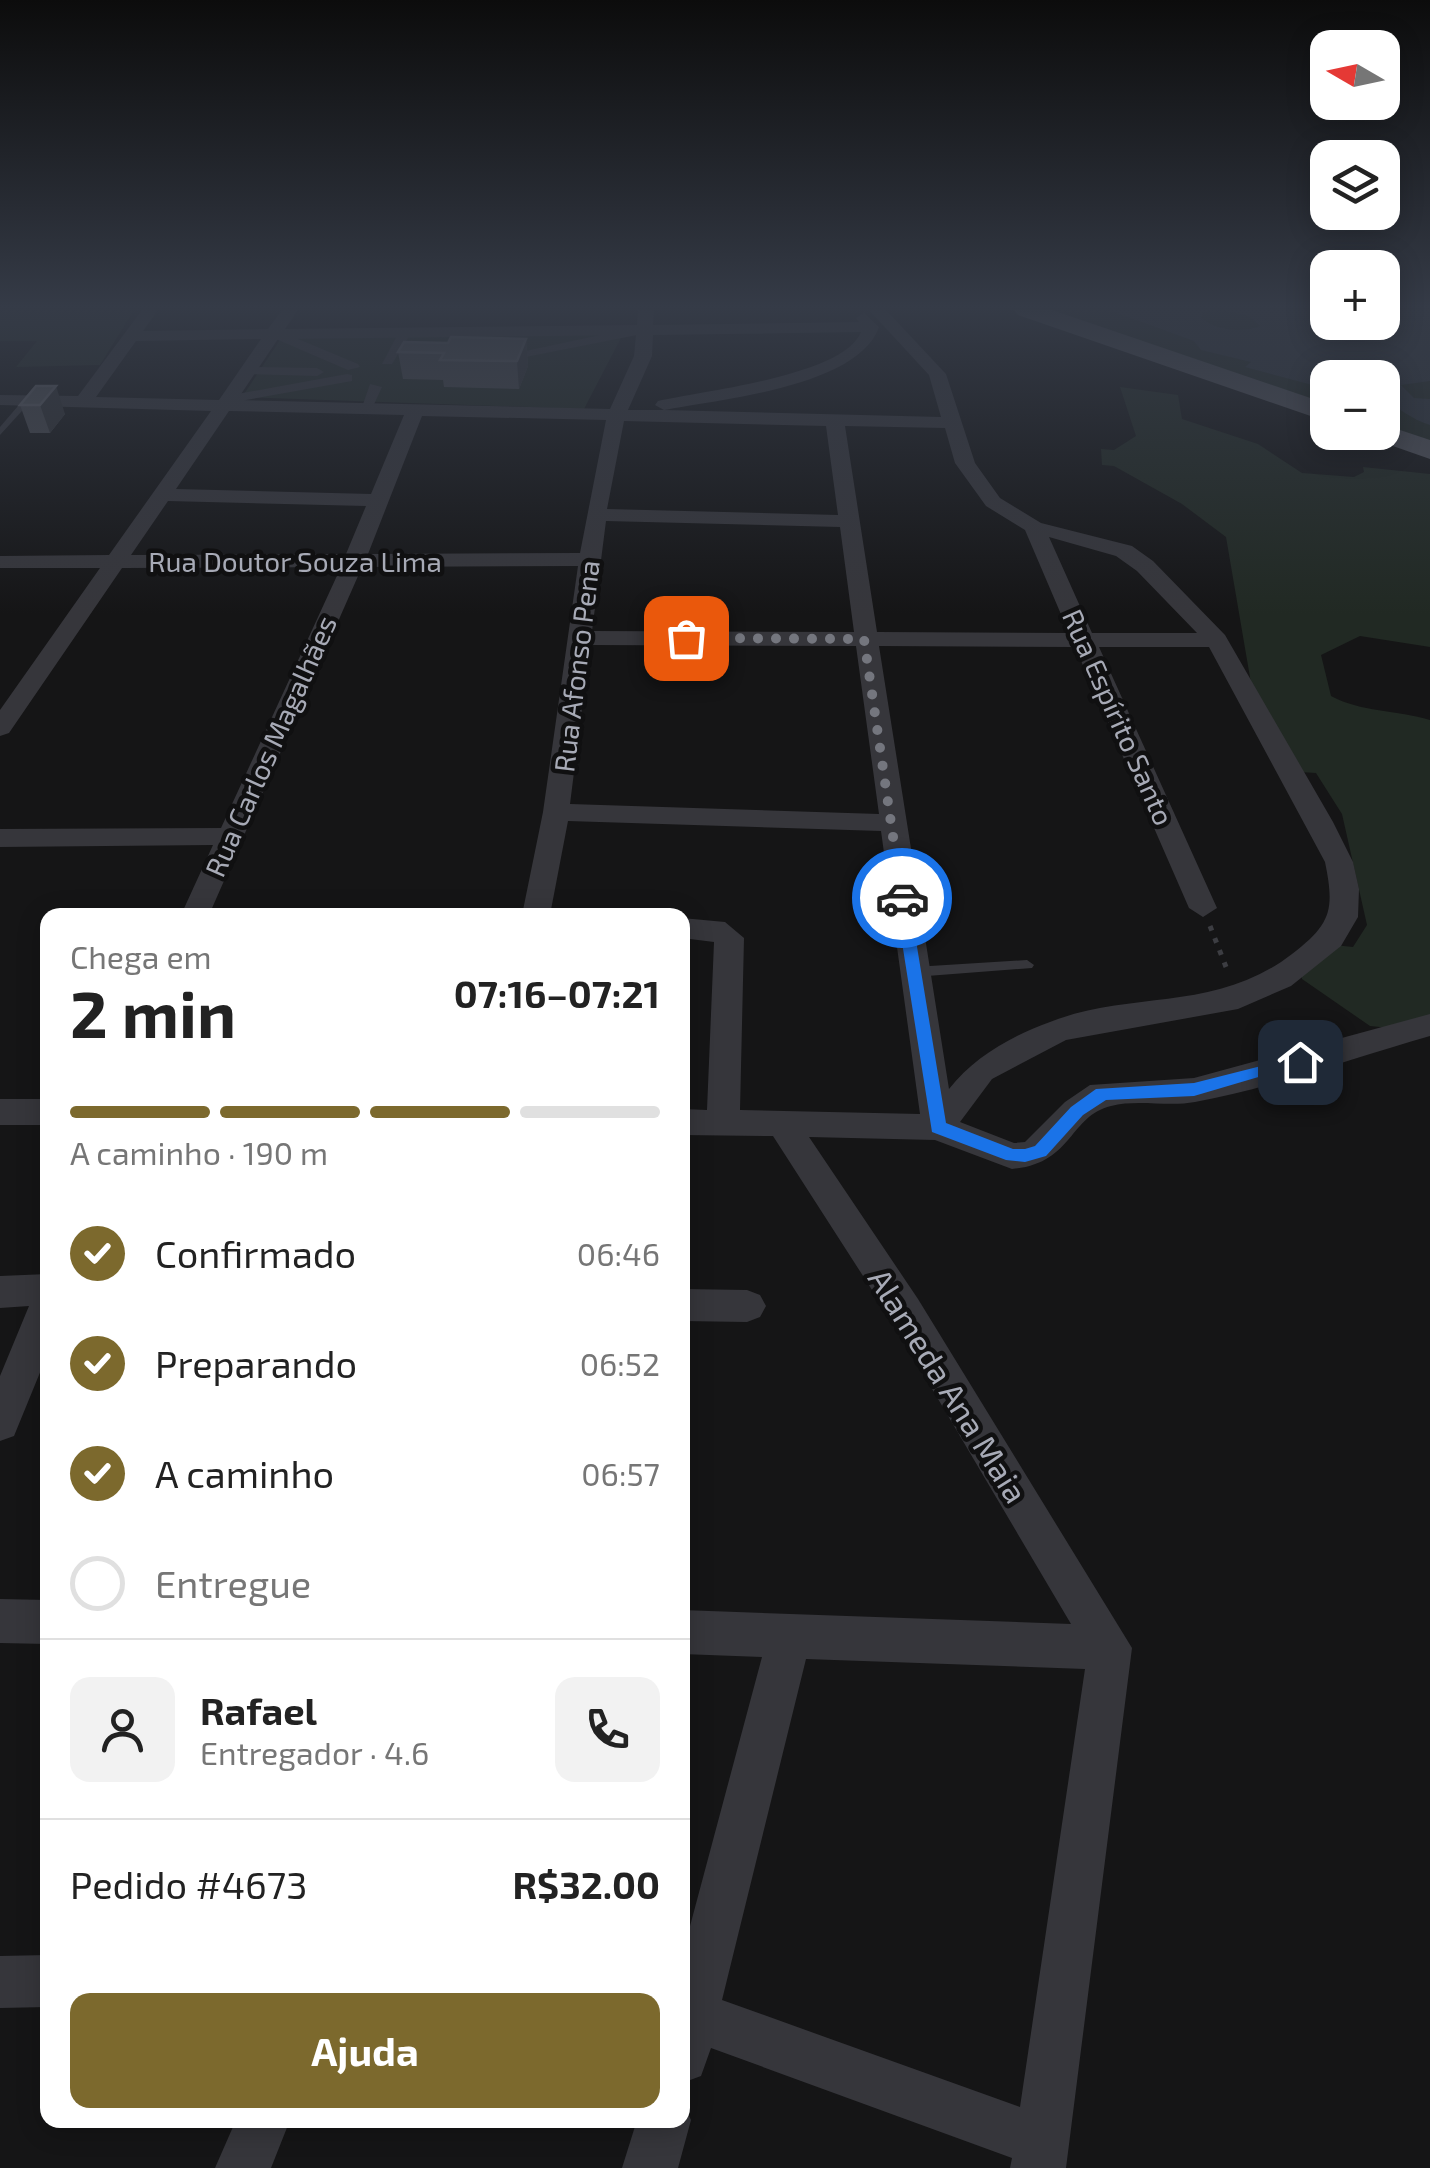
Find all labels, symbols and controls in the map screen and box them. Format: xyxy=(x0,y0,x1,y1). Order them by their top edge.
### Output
north arrow xyxy=(1310,30,1400,120)
map controls xyxy=(1310,30,1400,450)
button: layers xyxy=(1310,140,1400,230)
button: + xyxy=(1310,250,1400,340)
button: − xyxy=(1310,360,1400,450)
street label: Rua Doutor Souza Lima xyxy=(148,544,442,578)
street label: Rua Afonso Pena xyxy=(546,558,606,774)
pin xyxy=(644,596,729,681)
street label: Rua Espírito Santo xyxy=(1056,604,1182,830)
street label: Rua Carlos Magalhães xyxy=(197,610,343,882)
icon: bag xyxy=(659,611,714,666)
courier xyxy=(852,848,952,948)
icon: car xyxy=(875,871,930,926)
text: Chega em xyxy=(70,937,212,975)
text: 07:16–07:21 xyxy=(454,970,660,1016)
text: 2 min xyxy=(70,973,236,1051)
pin xyxy=(1258,1020,1343,1105)
icon: home xyxy=(1273,1035,1328,1090)
text: A caminho · 190 m xyxy=(70,1133,328,1171)
icon: check xyxy=(70,1226,125,1281)
text: Confirmado xyxy=(155,1230,356,1276)
text: 06:46 xyxy=(577,1234,660,1272)
street label: Alameda Ana Maia xyxy=(862,1261,1036,1509)
icon: check xyxy=(70,1336,125,1391)
text: Preparando xyxy=(155,1340,357,1386)
text: 06:52 xyxy=(580,1344,660,1382)
icon: check xyxy=(70,1446,125,1501)
text: A caminho xyxy=(155,1450,334,1496)
text: 06:57 xyxy=(581,1454,660,1492)
text: Entregue xyxy=(155,1560,311,1606)
button: person xyxy=(70,1677,175,1782)
button: phone xyxy=(555,1677,660,1782)
text: Rafael xyxy=(200,1687,317,1733)
text: Entregador · 4.6 xyxy=(200,1733,429,1771)
text: Pedido #4673 xyxy=(70,1861,307,1907)
text: R$32.00 xyxy=(513,1861,660,1907)
button: Ajuda xyxy=(70,1993,660,2108)

